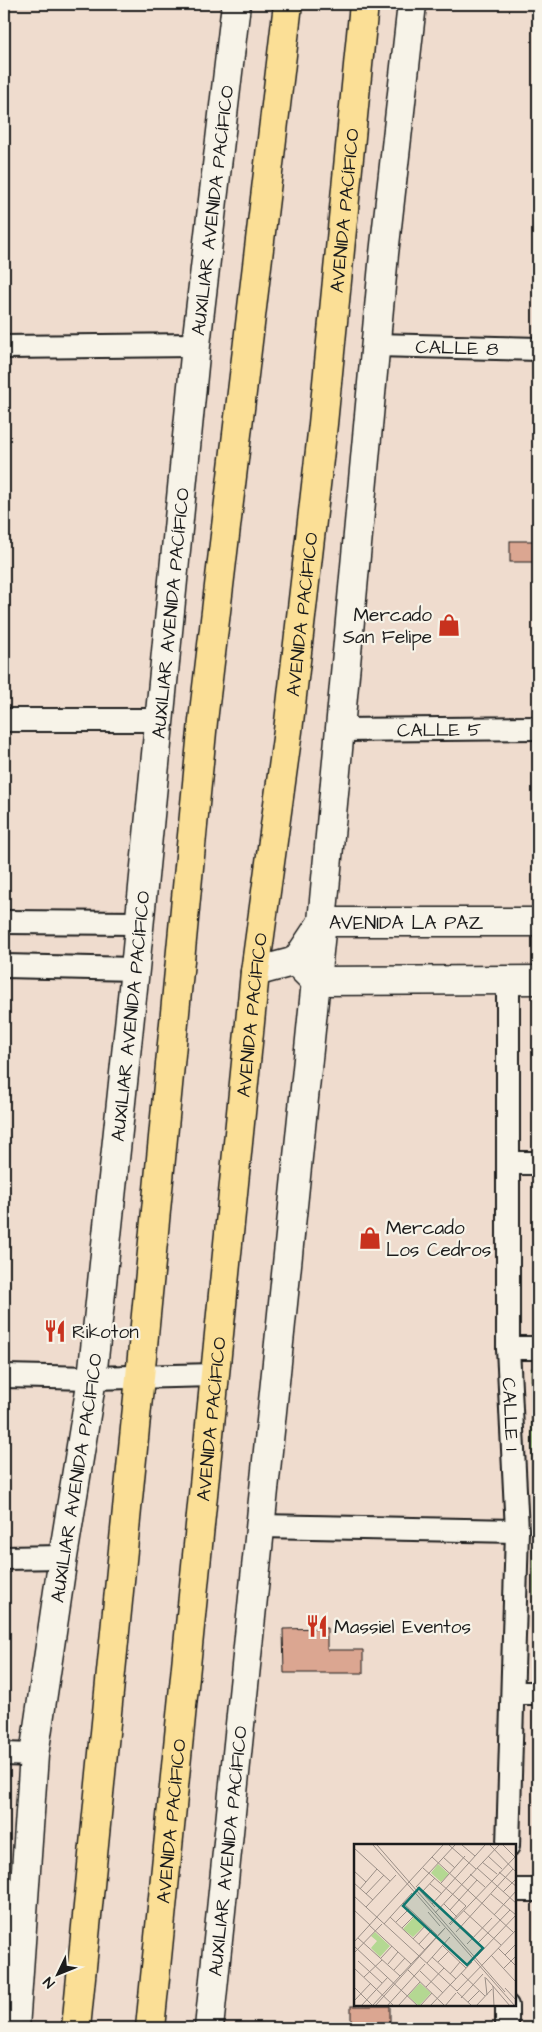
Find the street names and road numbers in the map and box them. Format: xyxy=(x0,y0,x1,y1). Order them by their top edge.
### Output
street label: AUXILIAR AVENIDA PACÍFICO xyxy=(185,84,241,337)
street label: AVENIDA PACÍFICO xyxy=(324,127,367,294)
street label: CALLE 8 xyxy=(415,334,499,363)
street label: AUXILIAR AVENIDA PACÍFICO xyxy=(146,486,197,740)
street label: AVENIDA PACÍFICO xyxy=(280,531,326,698)
street label: CALLE 5 xyxy=(397,717,482,744)
street label: AUXILIAR AVENIDA PACÍFICO xyxy=(105,889,158,1143)
street label: AVENIDA LA PAZ xyxy=(329,910,483,937)
street label: AVENIDA PACÍFICO xyxy=(231,931,275,1099)
street label: AVENIDA PACÍFICO xyxy=(190,1335,234,1503)
street label: AUXILIAR AVENIDA PACÍFICO xyxy=(45,1352,110,1604)
street label: CALLE 1 xyxy=(494,1377,525,1452)
street label: AUXILIAR AVENIDA PACÍFICO xyxy=(202,1724,255,1978)
street label: AVENIDA PACÍFICO xyxy=(150,1737,194,1905)

